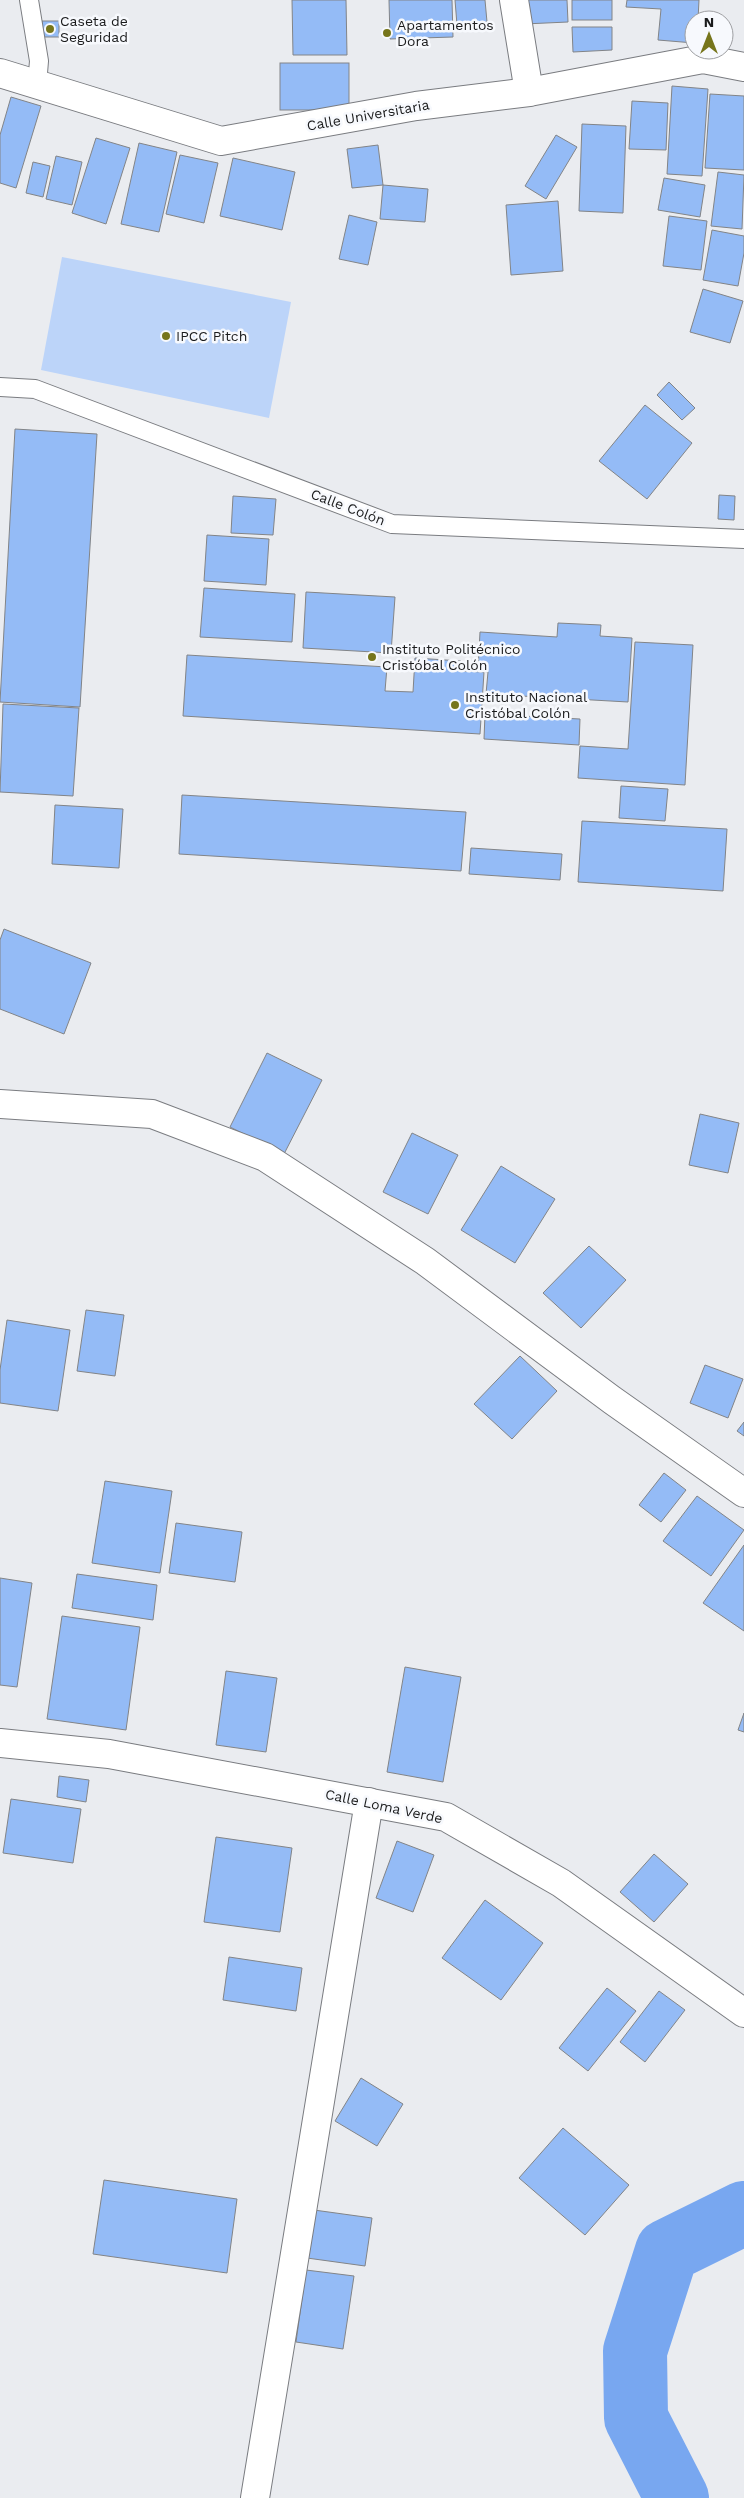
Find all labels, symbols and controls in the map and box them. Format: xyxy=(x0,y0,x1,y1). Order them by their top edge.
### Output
north arrow xyxy=(684,10,734,60)
place label: Caseta de Seguridad xyxy=(60,13,128,45)
text: N xyxy=(704,14,714,30)
place label: Apartamentos Dora xyxy=(397,17,494,49)
marker: Caseta de Seguridad xyxy=(44,23,56,35)
marker: Apartamentos Dora xyxy=(381,27,393,39)
street label: Calle Universitaria xyxy=(305,96,431,134)
place label: IPCC Pitch xyxy=(176,328,247,344)
marker: IPCC Pitch xyxy=(160,330,172,342)
street label: Calle Colón xyxy=(309,485,387,529)
place label: Instituto Politécnico Cristóbal Colón xyxy=(382,641,521,673)
marker: Instituto Politécnico Cristóbal Colón xyxy=(366,651,378,663)
place label: Instituto Nacional Cristóbal Colón xyxy=(465,689,588,721)
marker: Instituto Nacional Cristóbal Colón xyxy=(449,699,461,711)
street label: Calle Loma Verde xyxy=(324,1786,444,1826)

